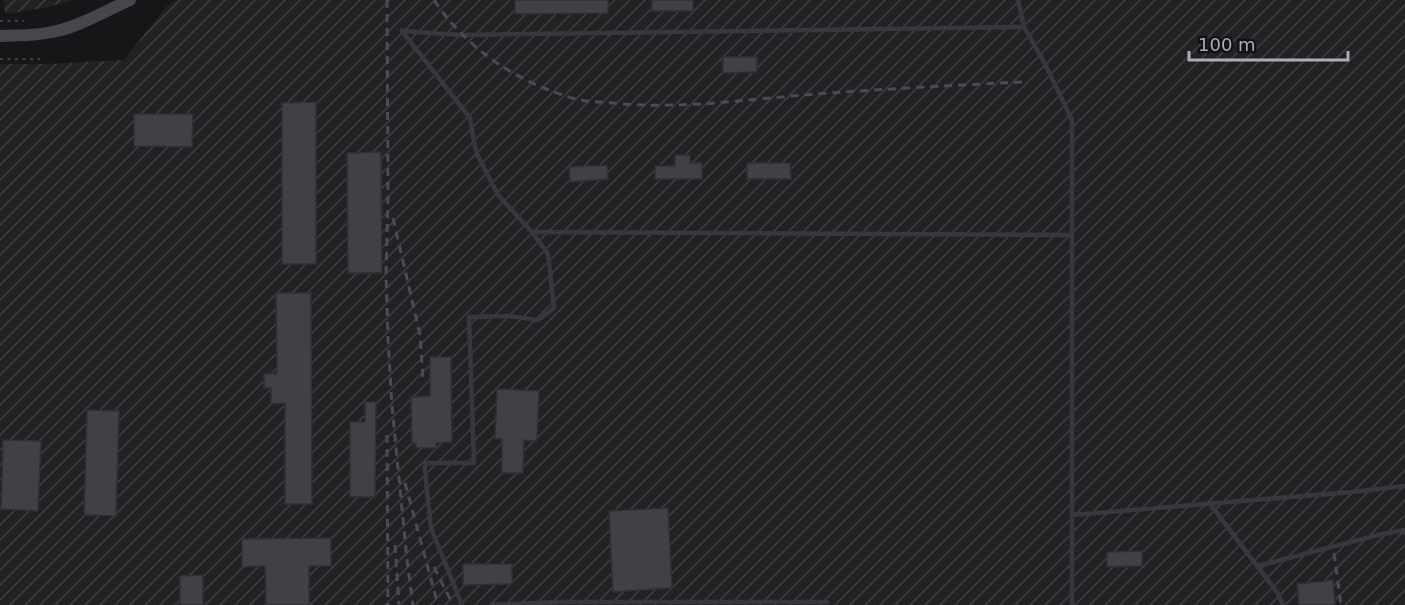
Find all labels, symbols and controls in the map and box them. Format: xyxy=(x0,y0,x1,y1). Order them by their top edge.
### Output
scale bar xyxy=(1189,24,1348,62)
text: 100 m xyxy=(1198,34,1256,55)

